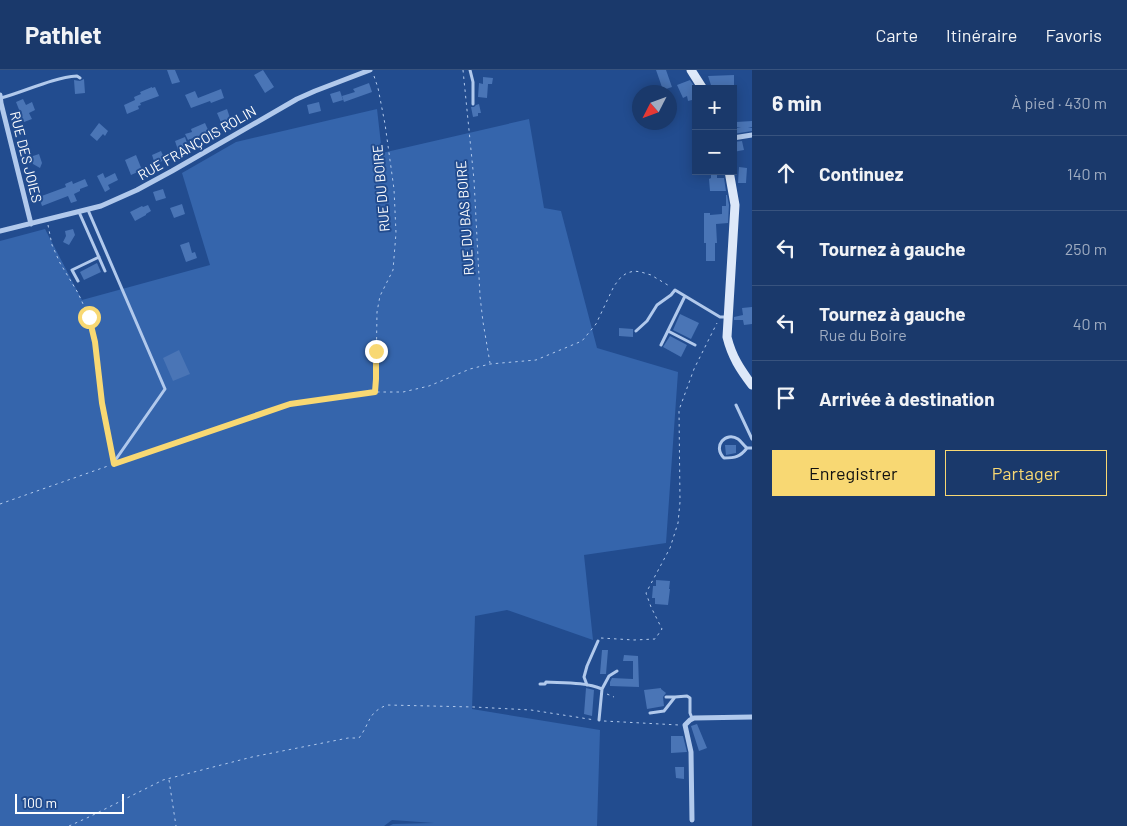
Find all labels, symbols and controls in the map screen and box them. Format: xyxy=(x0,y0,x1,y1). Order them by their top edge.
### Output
text: Pathlet xyxy=(25,20,102,49)
text: Carte xyxy=(875,24,918,46)
text: Itinéraire xyxy=(946,24,1017,46)
text: Favoris xyxy=(1045,24,1102,46)
north arrow xyxy=(632,85,677,130)
map controls xyxy=(692,85,737,175)
button: + xyxy=(692,85,737,130)
text: 6 min xyxy=(772,90,822,115)
text: À pied · 430 m xyxy=(1012,93,1107,112)
street label: RUE FRANÇOIS ROLIN xyxy=(134,102,259,183)
street label: RUE DES JOIES xyxy=(7,109,46,204)
button: − xyxy=(692,130,737,175)
street label: RUE DU BOIRE xyxy=(368,144,393,232)
icon: ahead xyxy=(772,159,800,187)
street label: RUE DU BAS BOIRE xyxy=(452,160,477,276)
text: Continuez xyxy=(819,162,903,185)
text: 140 m xyxy=(1067,164,1107,183)
icon: left xyxy=(772,234,800,262)
text: Tournez à gauche xyxy=(819,237,966,260)
text: 250 m xyxy=(1065,239,1107,258)
text: Tournez à gauche xyxy=(819,302,966,325)
route start xyxy=(78,306,101,329)
icon: left xyxy=(772,309,800,337)
text: 40 m xyxy=(1073,314,1107,333)
text: Rue du Boire xyxy=(819,325,907,344)
route end xyxy=(365,340,388,363)
icon: arrive xyxy=(772,384,800,412)
text: Arrivée à destination xyxy=(819,387,995,410)
button: Enregistrer xyxy=(772,450,935,496)
button: Partager xyxy=(945,450,1107,496)
scale bar xyxy=(15,791,124,814)
text: 100 m xyxy=(22,794,57,811)

